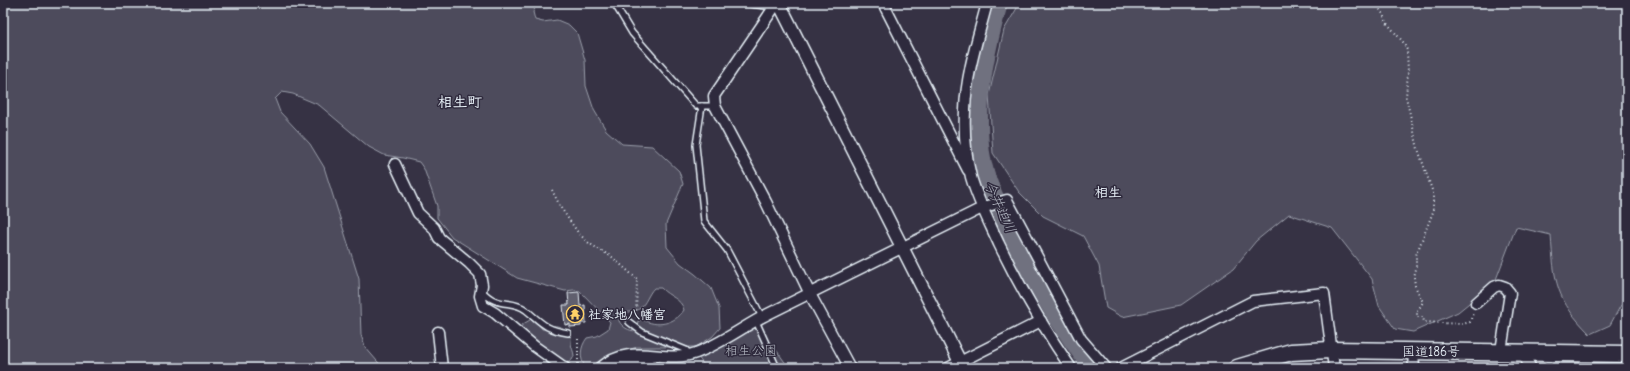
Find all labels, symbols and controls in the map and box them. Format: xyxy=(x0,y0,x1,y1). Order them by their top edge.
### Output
district label: 相生町 xyxy=(437,93,483,111)
water label: 今井迫川 xyxy=(980,178,1020,236)
district label: 相生 xyxy=(1094,184,1122,201)
temple icon: 社家地八幡宮 xyxy=(565,304,585,324)
place label: 社家地八幡宮 xyxy=(588,307,666,322)
park label: 相生公園 xyxy=(725,343,777,358)
street label: 国道186号 xyxy=(1402,344,1460,359)

